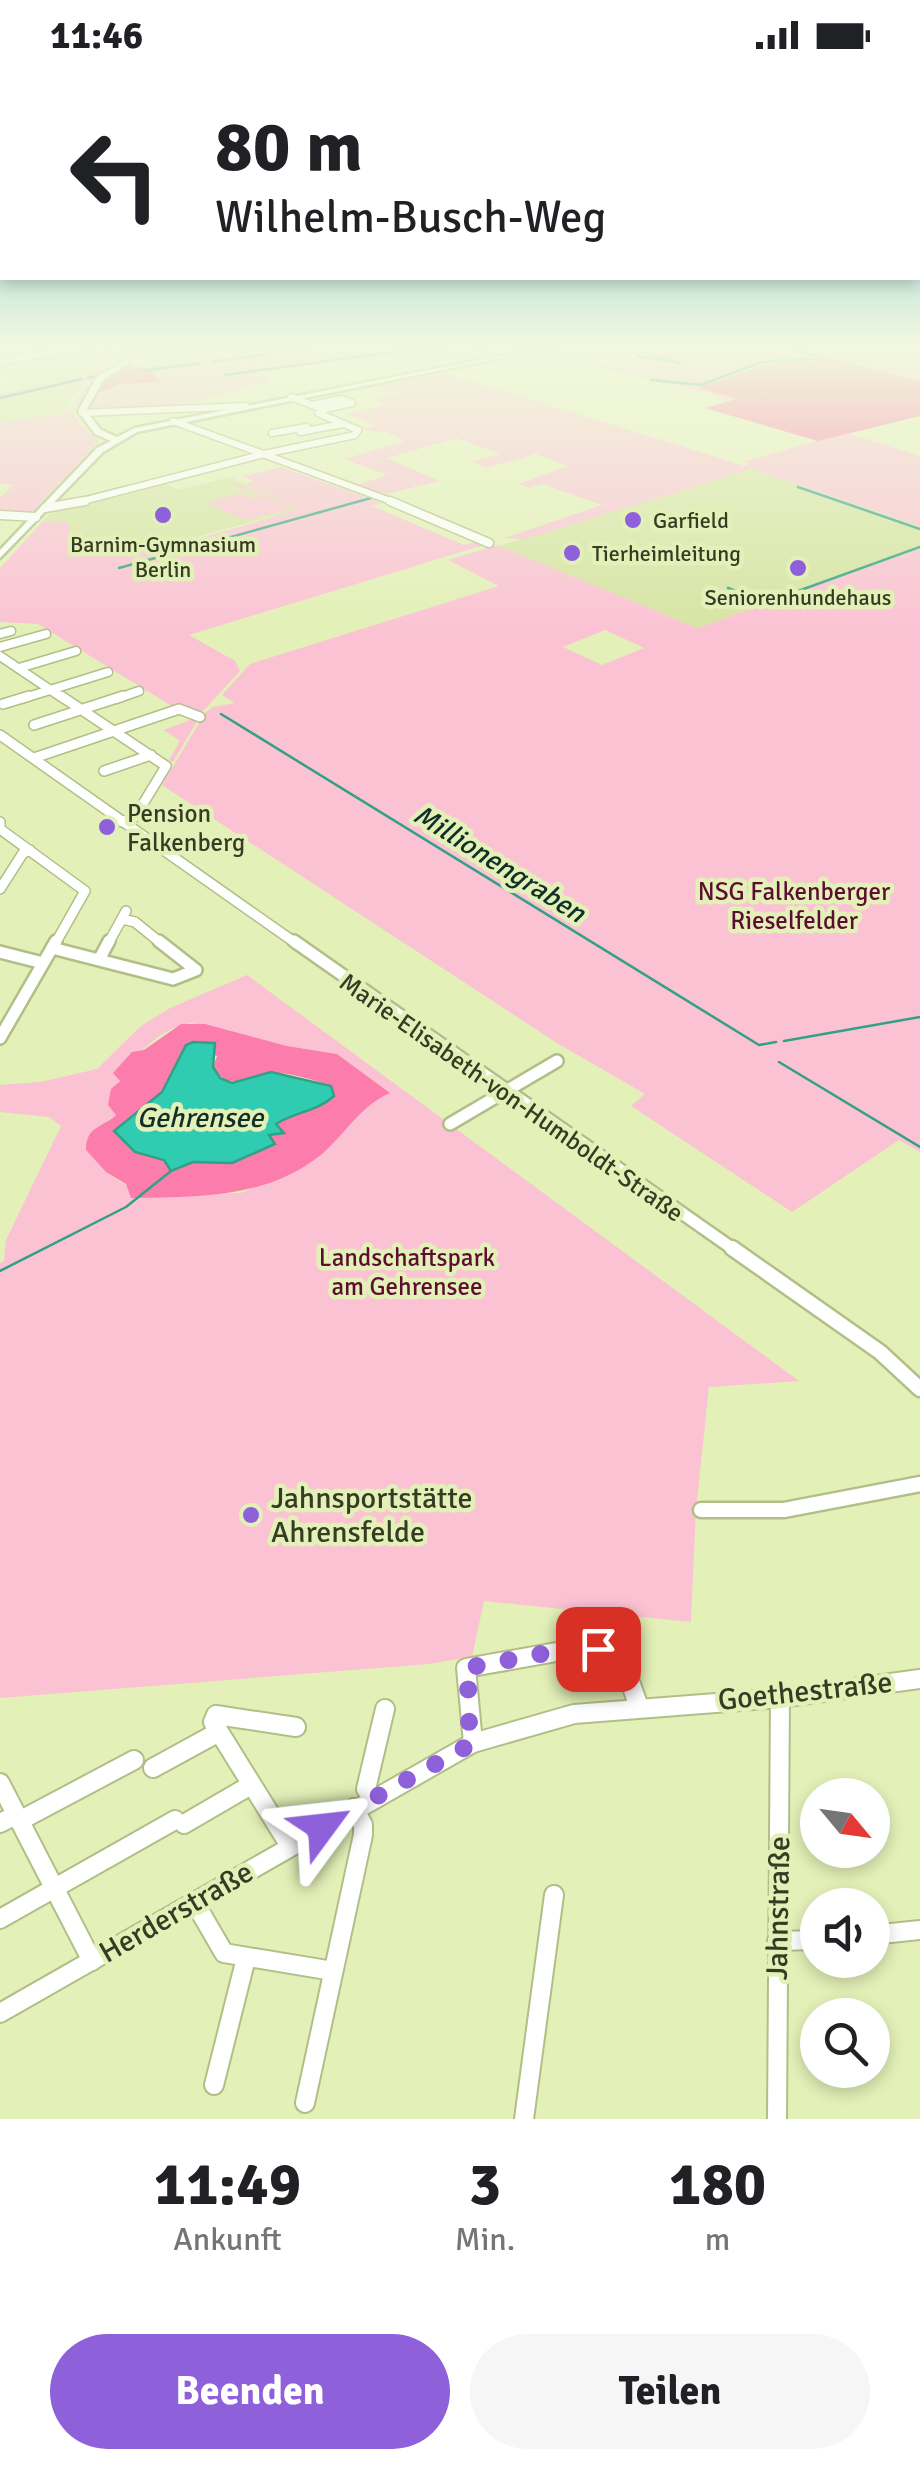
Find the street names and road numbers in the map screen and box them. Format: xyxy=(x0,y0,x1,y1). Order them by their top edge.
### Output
street label: Marie-Elisabeth-von-Humboldt-Straße xyxy=(334,966,690,1228)
street label: Goethestraße xyxy=(716,1664,894,1719)
street label: Jahnstraße xyxy=(759,1836,798,1980)
street label: Herderstraße xyxy=(93,1854,260,1971)

